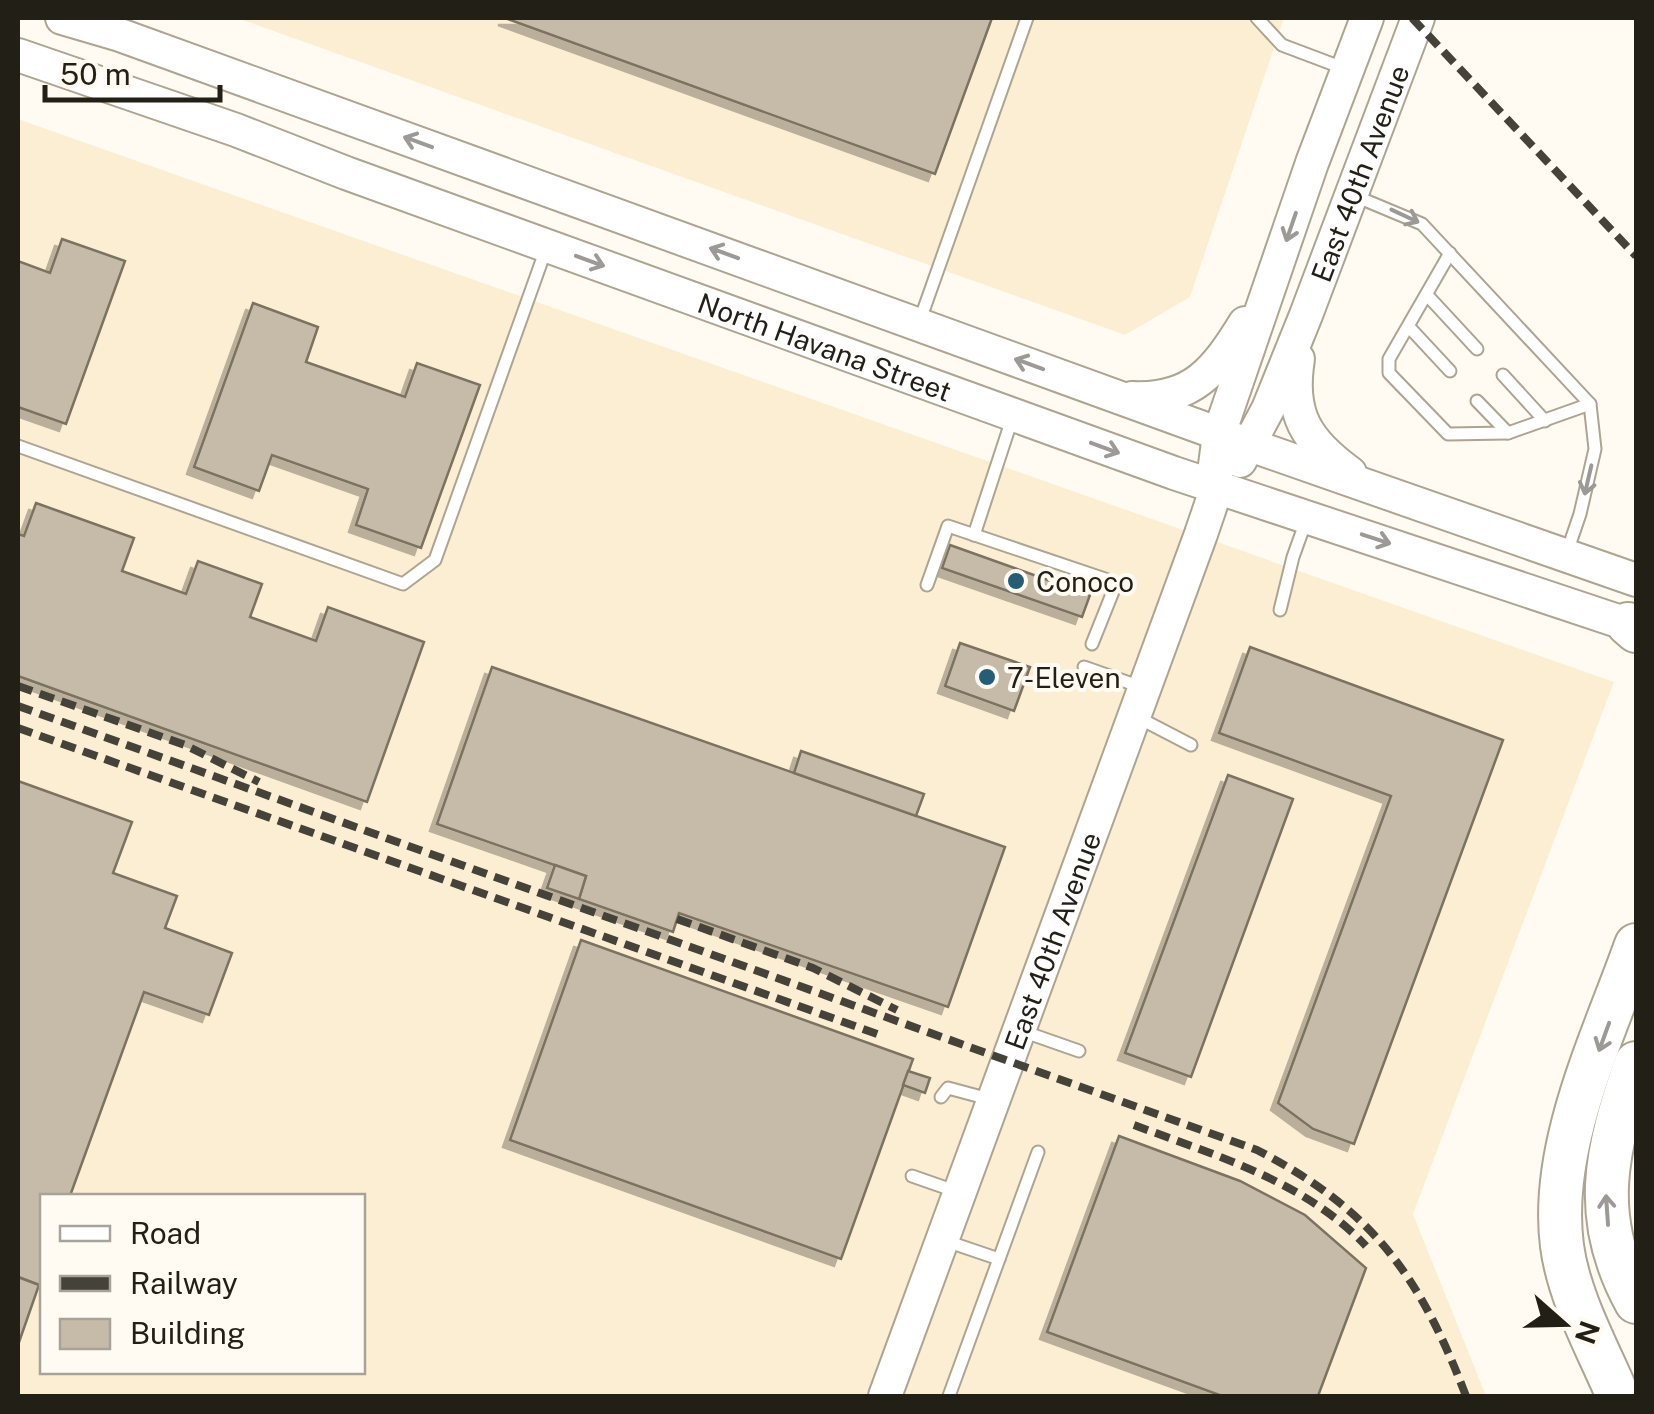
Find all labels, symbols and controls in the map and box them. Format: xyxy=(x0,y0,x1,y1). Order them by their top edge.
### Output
scale bar xyxy=(45,40,220,102)
text: 50 m xyxy=(60,56,131,92)
street label: East 40th Avenue xyxy=(1304,60,1415,286)
one-way arrow xyxy=(404,132,435,150)
one-way arrow xyxy=(1389,208,1419,227)
one-way arrow xyxy=(1280,211,1298,242)
one-way arrow xyxy=(709,243,740,261)
one-way arrow xyxy=(574,253,605,271)
street label: North Havana Street xyxy=(694,285,956,408)
one-way arrow xyxy=(1015,354,1046,372)
one-way arrow xyxy=(1088,440,1119,458)
one-way arrow xyxy=(1578,463,1596,495)
one-way arrow xyxy=(1360,531,1392,549)
place label: Conoco xyxy=(1036,565,1134,598)
marker: Conoco xyxy=(1005,570,1027,592)
place label: 7-Eleven xyxy=(1007,661,1121,694)
marker: 7-Eleven xyxy=(976,666,998,688)
street label: East 40th Avenue xyxy=(997,827,1107,1054)
one-way arrow xyxy=(1594,1021,1612,1052)
legend xyxy=(40,1194,365,1374)
one-way arrow xyxy=(1597,1194,1616,1227)
text: Road xyxy=(130,1215,201,1251)
text: Railway xyxy=(130,1265,238,1301)
north arrow xyxy=(1514,1274,1614,1374)
text: Building xyxy=(130,1315,245,1351)
text: N xyxy=(1569,1317,1607,1349)

